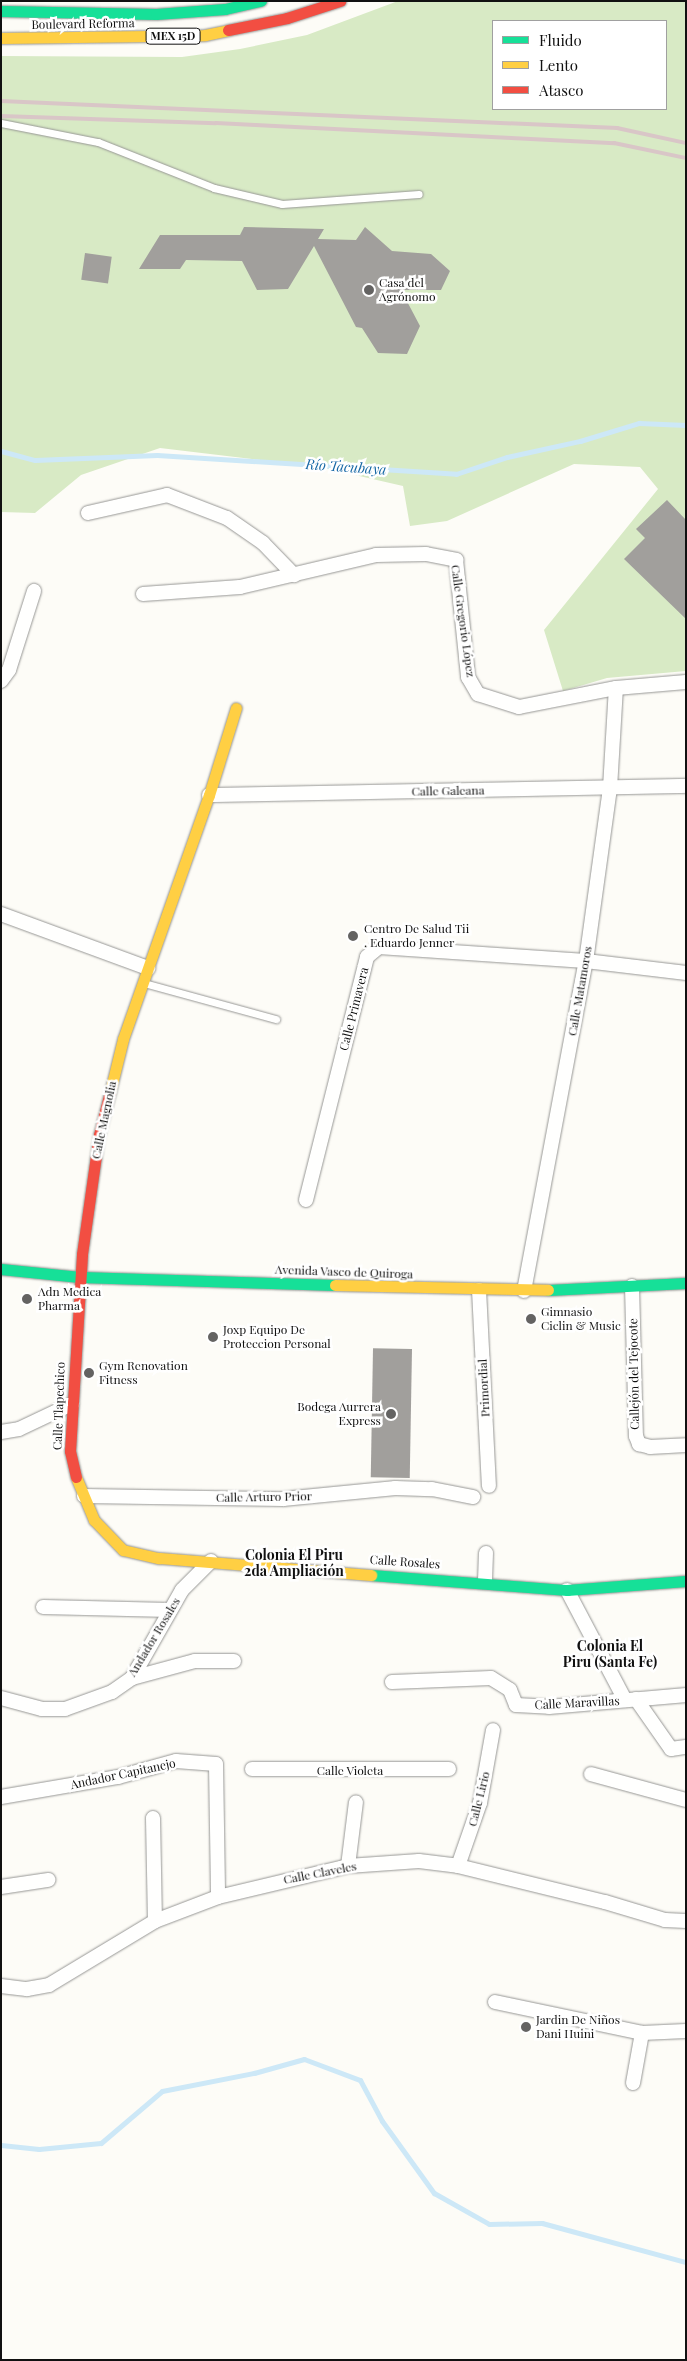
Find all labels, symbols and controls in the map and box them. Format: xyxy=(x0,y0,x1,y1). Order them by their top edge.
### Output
street label: Boulevard Reforma xyxy=(31,16,135,32)
legend xyxy=(492,20,667,110)
road number: MEX 15D xyxy=(144,28,202,44)
text: Fluido xyxy=(539,30,582,50)
text: Lento xyxy=(539,55,578,75)
text: Atasco xyxy=(539,80,583,100)
place label: Casa del Agrónomo xyxy=(379,276,436,304)
marker: Casa del Agrónomo xyxy=(363,284,375,296)
water label: Río Tacubaya xyxy=(305,456,387,478)
street label: Calle Gregorio López xyxy=(448,564,478,678)
street label: Calle Galeana xyxy=(411,783,485,799)
place label: Centro De Salud Tii . Eduardo Jenner xyxy=(364,922,469,950)
marker: Centro De Salud Tii . Eduardo Jenner xyxy=(346,929,360,943)
street label: Calle Matamoros xyxy=(565,945,595,1037)
street label: Calle Primavera xyxy=(337,966,371,1052)
street label: Calle Magnolia xyxy=(89,1080,119,1160)
street label: Avenida Vasco de Quiroga xyxy=(274,1262,414,1282)
place label: Adn Medica Pharma xyxy=(38,1285,101,1313)
marker: Adn Medica Pharma xyxy=(20,1292,34,1306)
place label: Gimnasio Ciclin & Music xyxy=(541,1305,621,1333)
marker: Gimnasio Ciclin & Music xyxy=(525,1313,537,1325)
street label: Callejón del Tejocote xyxy=(626,1318,642,1430)
place label: Joxp Equipo De Proteccion Personal xyxy=(223,1323,331,1351)
marker: Joxp Equipo De Proteccion Personal xyxy=(207,1331,219,1343)
place label: Gym Renovation Fitness xyxy=(99,1359,188,1387)
street label: Primordial xyxy=(475,1359,493,1417)
street label: Calle Tlapechico xyxy=(50,1361,68,1451)
marker: Gym Renovation Fitness xyxy=(83,1367,95,1379)
place label: Bodega Aurrera Express xyxy=(297,1400,381,1428)
marker: Bodega Aurrera Express xyxy=(385,1408,397,1420)
street label: Calle Arturo Prior xyxy=(216,1489,312,1505)
district label: Colonia El Piru 2da Ampliación xyxy=(244,1547,344,1580)
street label: Calle Rosales xyxy=(369,1552,441,1572)
street label: Andador Rosales xyxy=(125,1595,183,1679)
district label: Colonia El Piru (Santa Fe) xyxy=(563,1638,657,1670)
street label: Calle Maravillas xyxy=(534,1694,620,1712)
street label: Andador Capitanejo xyxy=(69,1756,177,1792)
street label: Calle Violeta xyxy=(317,1764,383,1778)
street label: Calle Lirio xyxy=(465,1770,493,1828)
street label: Calle Claveles xyxy=(282,1859,358,1887)
place label: Jardin De Niños Dani Huini xyxy=(536,2013,620,2041)
marker: Jardin De Niños Dani Huini xyxy=(520,2021,532,2033)

